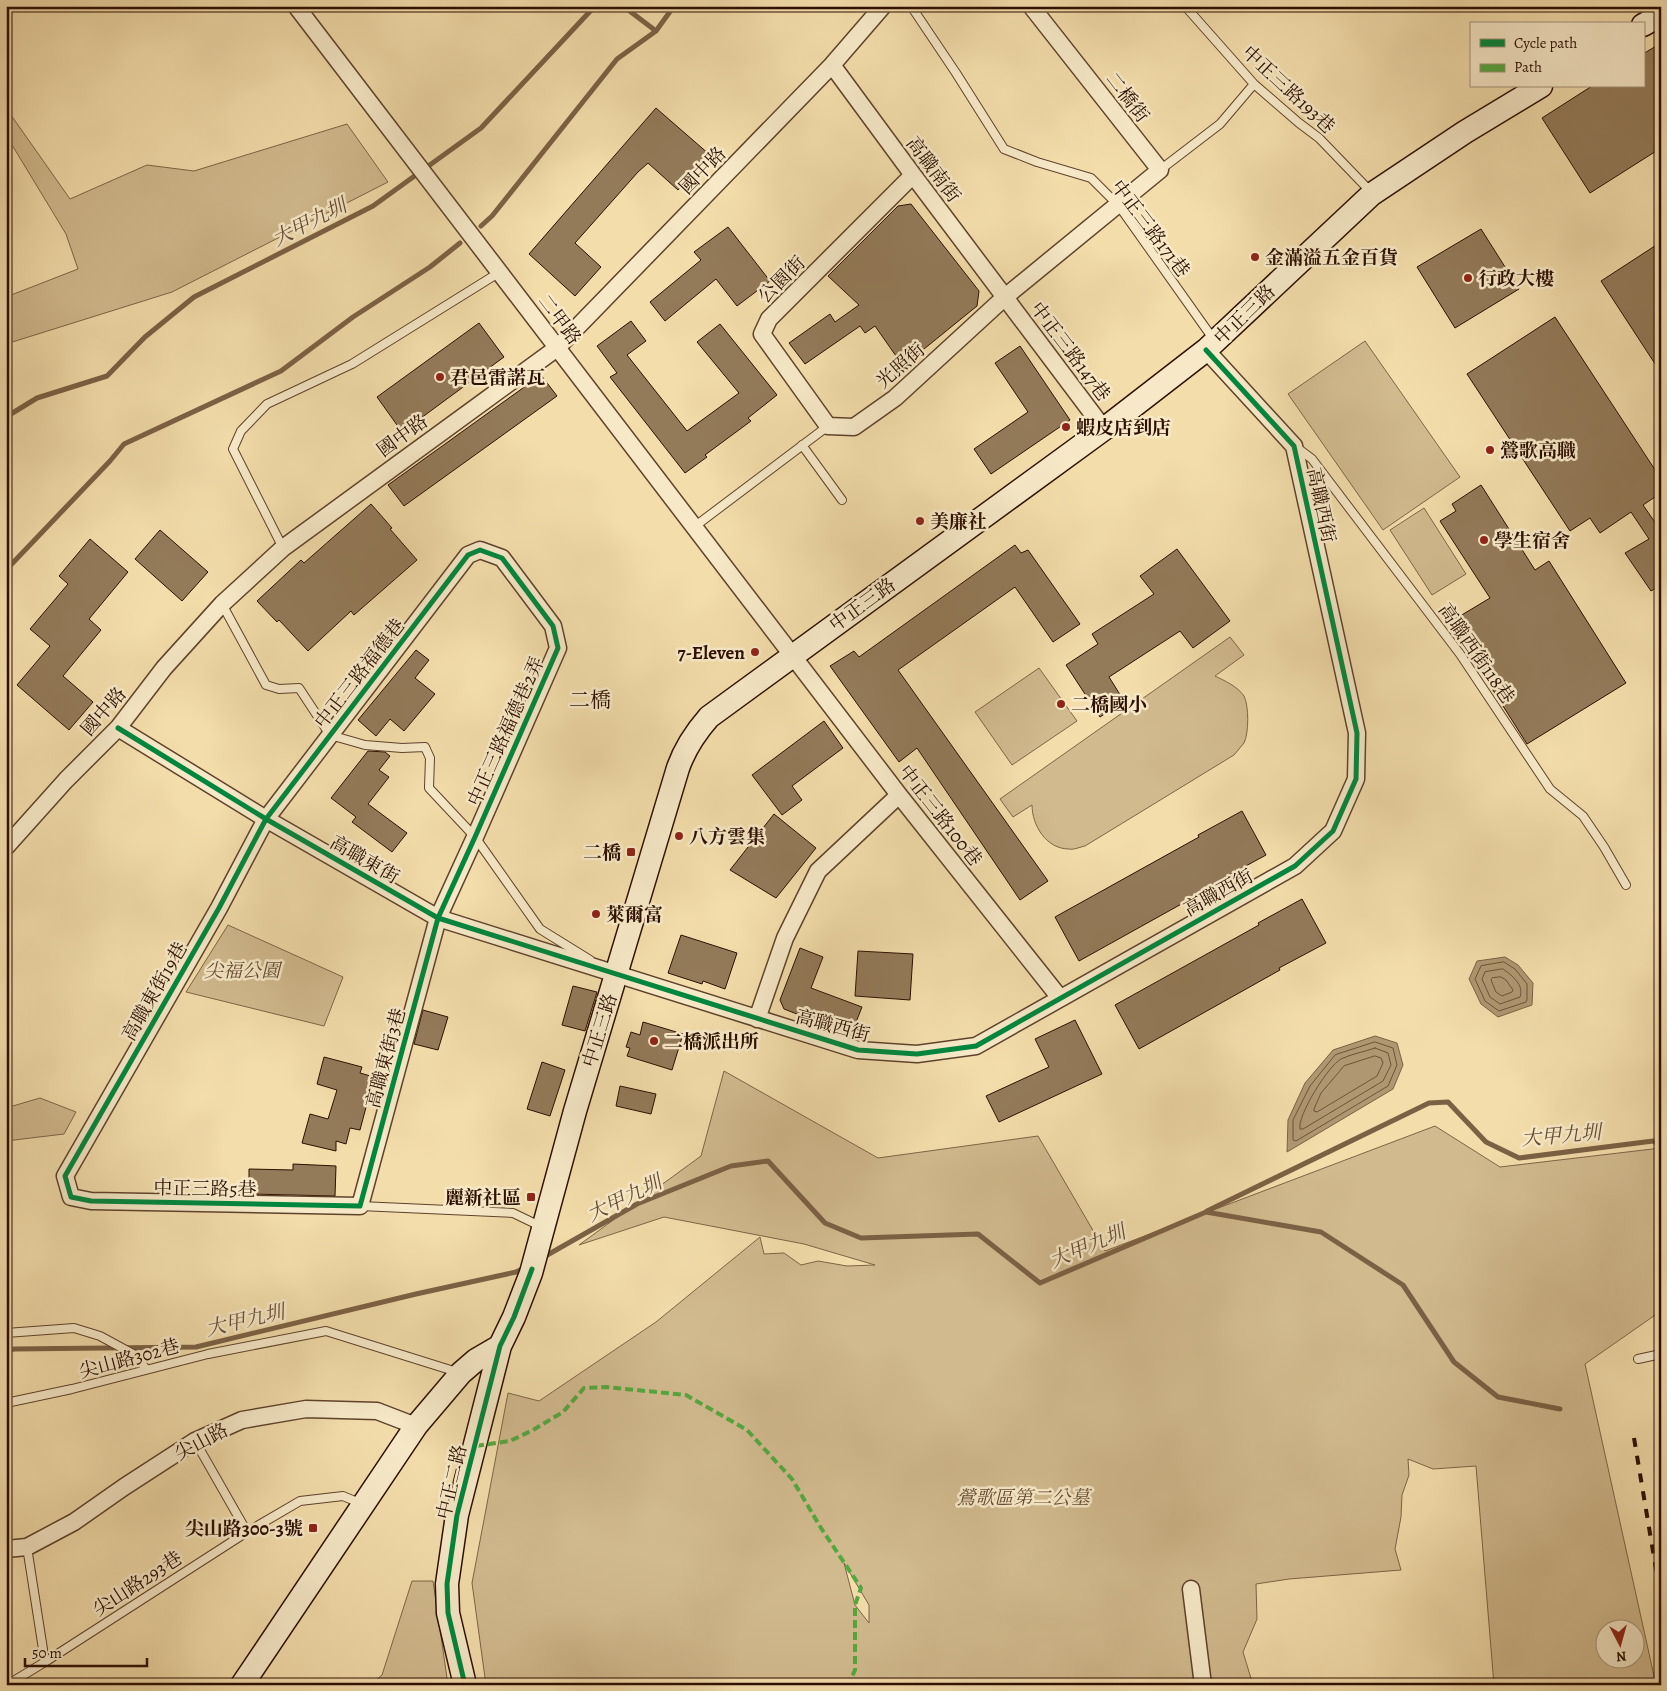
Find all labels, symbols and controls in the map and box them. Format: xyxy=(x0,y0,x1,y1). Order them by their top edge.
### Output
legend xyxy=(1470,22,1644,88)
text: Cycle path xyxy=(1514,33,1577,53)
street label: 中正三路193巷 xyxy=(1236,40,1340,139)
text: Path xyxy=(1514,57,1542,77)
street label: 二橋街 xyxy=(1099,67,1155,128)
street label: 高職南街 xyxy=(900,131,966,208)
street label: 國中路 xyxy=(674,141,732,200)
street label: 中正三路171巷 xyxy=(1105,174,1195,283)
water label: 大甲九圳 xyxy=(267,191,354,253)
place label: 金滿溢五金百貨 xyxy=(1265,245,1398,271)
street label: 公園街 xyxy=(752,250,811,309)
marker: 金滿溢五金百貨 xyxy=(1249,251,1261,263)
place label: 行政大樓 xyxy=(1478,266,1554,292)
marker: 行政大樓 xyxy=(1462,272,1474,284)
street label: 中正三路 xyxy=(1208,279,1281,350)
street label: 二甲路 xyxy=(532,289,587,350)
street label: 中正三路147巷 xyxy=(1024,297,1116,407)
street label: 光照街 xyxy=(871,337,931,394)
place label: 君邑雷諾瓦 xyxy=(450,365,545,391)
marker: 君邑雷諾瓦 xyxy=(434,371,446,383)
street label: 國中路 xyxy=(372,409,433,463)
place label: 蝦皮店到店 xyxy=(1076,415,1171,441)
marker: 蝦皮店到店 xyxy=(1060,421,1072,433)
place label: 鶯歌高職 xyxy=(1500,438,1576,464)
marker: 鶯歌高職 xyxy=(1484,444,1496,456)
street label: 高職西街 xyxy=(1300,465,1342,545)
place label: 美廉社 xyxy=(930,509,987,535)
marker: 美廉社 xyxy=(914,515,926,527)
place label: 學生宿舍 xyxy=(1494,528,1570,554)
marker: 學生宿舍 xyxy=(1478,534,1490,546)
street label: 中正三路 xyxy=(824,572,901,638)
street label: 高職西街118巷 xyxy=(1432,598,1520,709)
street label: 中正三路福德巷 xyxy=(309,613,411,734)
place label: 7-Eleven xyxy=(677,640,745,666)
marker: 7-Eleven xyxy=(749,646,761,658)
street label: 中正三路福德巷2弄 xyxy=(461,653,551,810)
street label: 國中路 xyxy=(75,682,132,742)
district label: 二橋 xyxy=(569,686,611,714)
place label: 二橋國小 xyxy=(1071,692,1147,718)
marker: 二橋國小 xyxy=(1055,698,1067,710)
street label: 中正三路100巷 xyxy=(892,760,988,872)
place label: 八方雲集 xyxy=(689,824,765,850)
street label: 高職東街 xyxy=(325,830,404,890)
marker: 八方雲集 xyxy=(673,830,685,842)
place label: 二橋 xyxy=(583,840,621,866)
marker: 二橋 xyxy=(625,846,637,858)
street label: 高職西街 xyxy=(1179,863,1258,923)
place label: 萊爾富 xyxy=(606,902,663,928)
marker: 萊爾富 xyxy=(590,908,602,920)
street label: 高職東街19巷 xyxy=(116,937,194,1046)
park label: 尖福公園 xyxy=(204,958,283,984)
street label: 中正三路 xyxy=(576,990,624,1070)
street label: 高職西街 xyxy=(793,1004,873,1048)
street label: 高職東街3巷 xyxy=(360,1005,412,1111)
place label: 二橋派出所 xyxy=(664,1029,759,1055)
marker: 二橋派出所 xyxy=(648,1035,660,1047)
water label: 大甲九圳 xyxy=(1520,1118,1605,1152)
water label: 大甲九圳 xyxy=(582,1167,669,1228)
street label: 中正三路5巷 xyxy=(153,1175,257,1203)
place label: 麗新社區 xyxy=(445,1185,521,1211)
marker: 麗新社區 xyxy=(525,1191,537,1203)
water label: 大甲九圳 xyxy=(1045,1217,1132,1275)
water label: 大甲九圳 xyxy=(203,1298,290,1343)
street label: 尖山路302巷 xyxy=(76,1333,182,1385)
street label: 尖山路 xyxy=(170,1417,233,1467)
street label: 中正二路 xyxy=(431,1442,473,1522)
park label: 鶯歌區第二公墓 xyxy=(956,1485,1092,1511)
place label: 尖山路300-3號 xyxy=(185,1516,303,1542)
marker: 尖山路300-3號 xyxy=(307,1522,319,1534)
street label: 尖山路293巷 xyxy=(88,1545,187,1622)
north arrow xyxy=(1594,1618,1644,1668)
scale bar xyxy=(25,1636,148,1668)
text: 50 m xyxy=(32,1643,62,1663)
text: N xyxy=(1615,1646,1627,1666)

